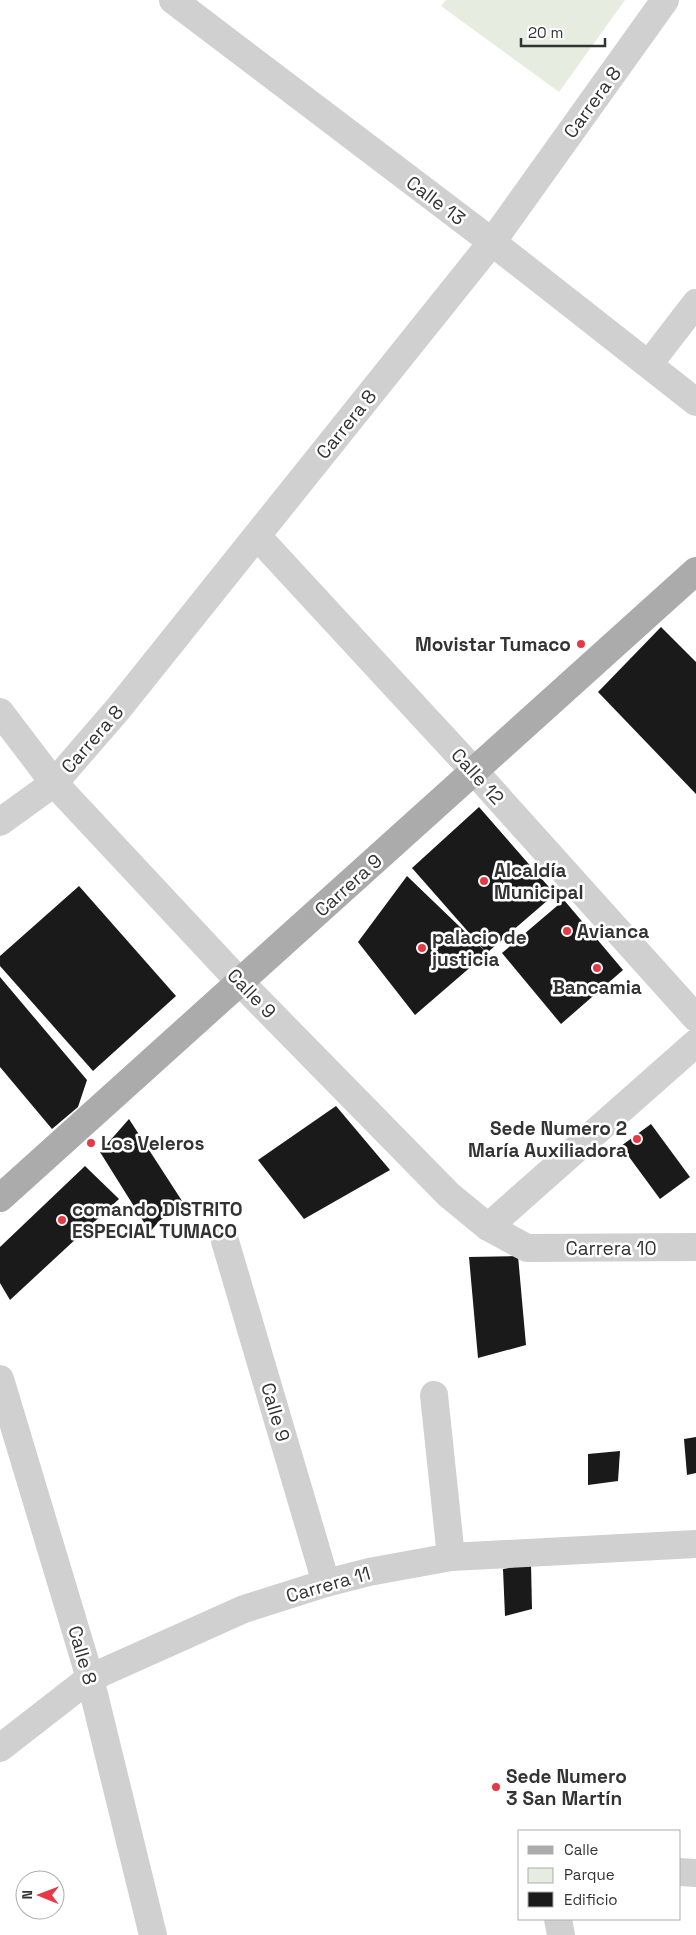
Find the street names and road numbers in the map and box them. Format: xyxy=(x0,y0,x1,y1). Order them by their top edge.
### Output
street label: Carrera 8 xyxy=(558,61,627,143)
street label: Calle 13 xyxy=(401,170,470,231)
street label: Carrera 8 xyxy=(311,384,382,464)
street label: Carrera 8 xyxy=(56,700,129,779)
street label: Calle 12 xyxy=(446,743,510,810)
street label: Carrera 9 xyxy=(309,848,387,922)
street label: Calle 9 xyxy=(222,963,282,1024)
street label: Carrera 10 xyxy=(565,1236,657,1261)
street label: Calle 9 xyxy=(255,1380,296,1445)
street label: Carrera 11 xyxy=(283,1560,373,1608)
street label: Calle 8 xyxy=(62,1623,103,1688)

